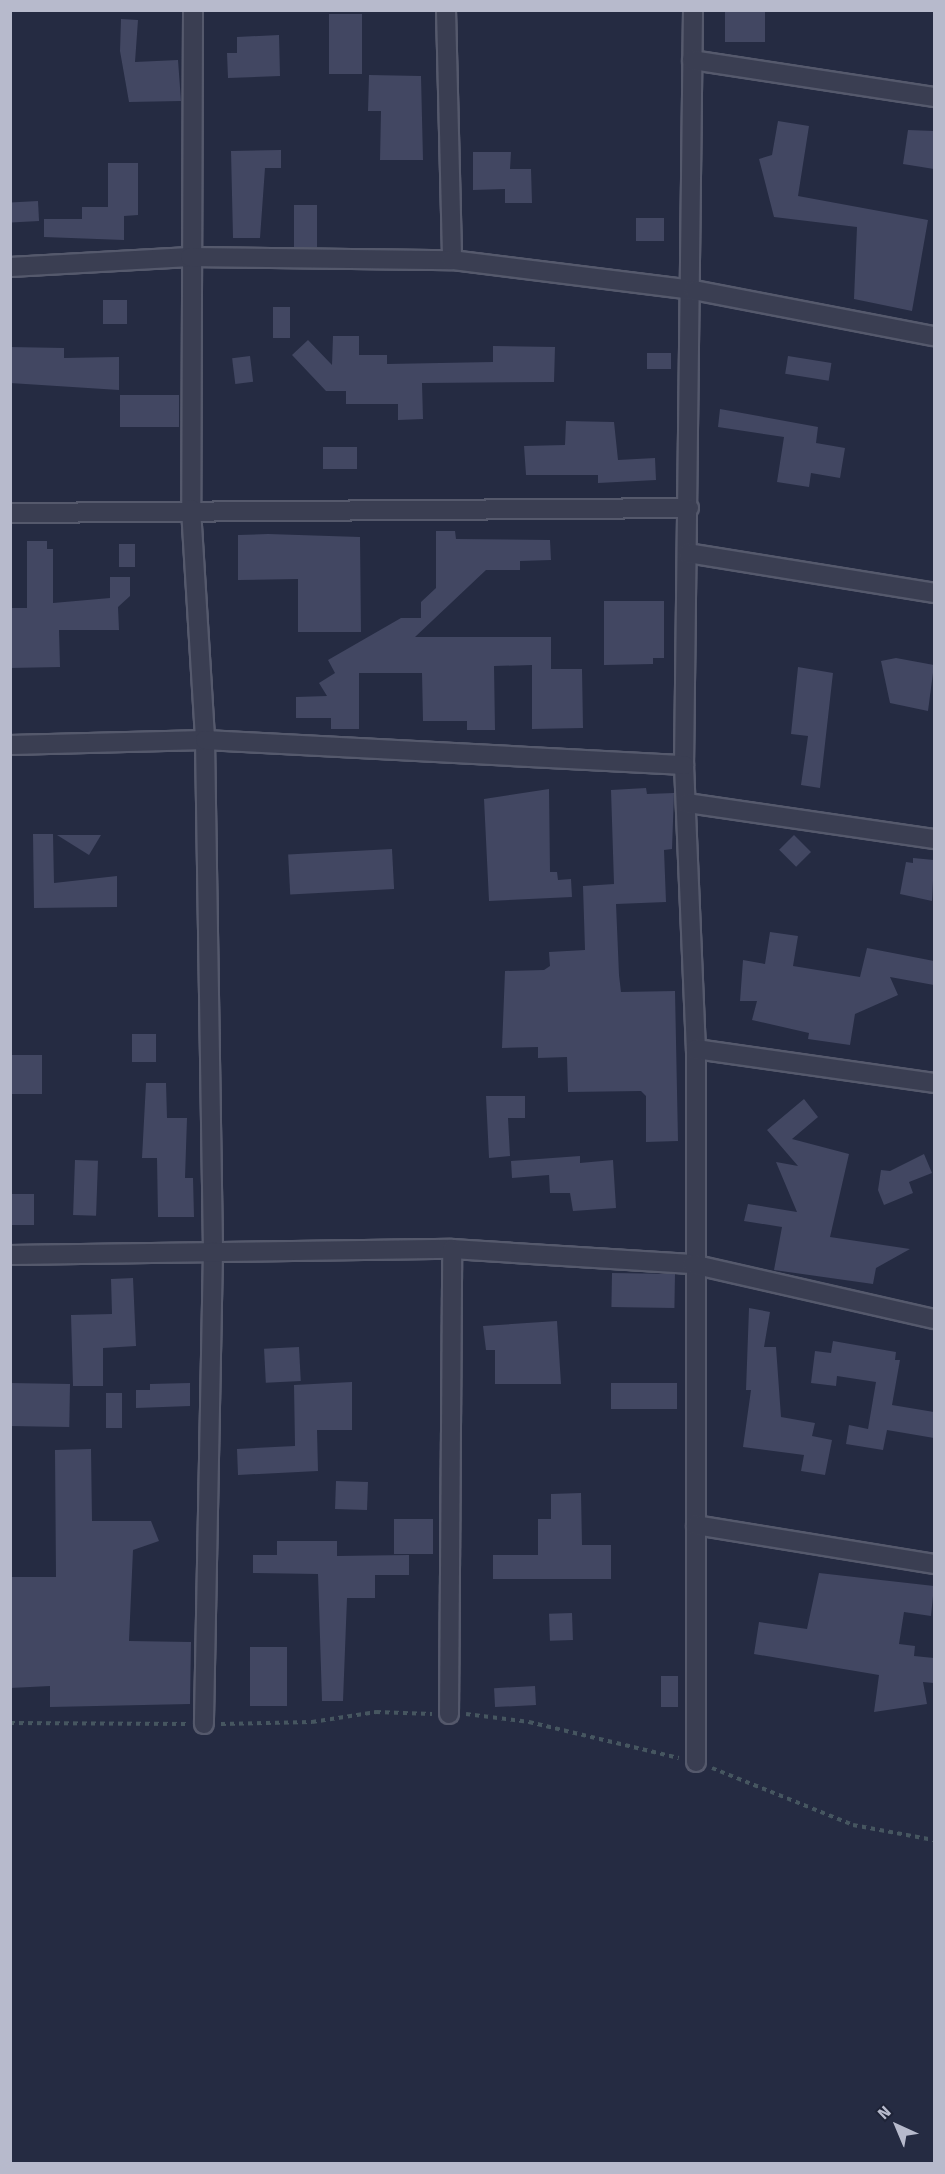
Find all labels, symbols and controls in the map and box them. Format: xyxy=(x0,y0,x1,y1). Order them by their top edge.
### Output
north arrow xyxy=(867,2096,927,2156)
text: N xyxy=(874,2102,895,2123)

